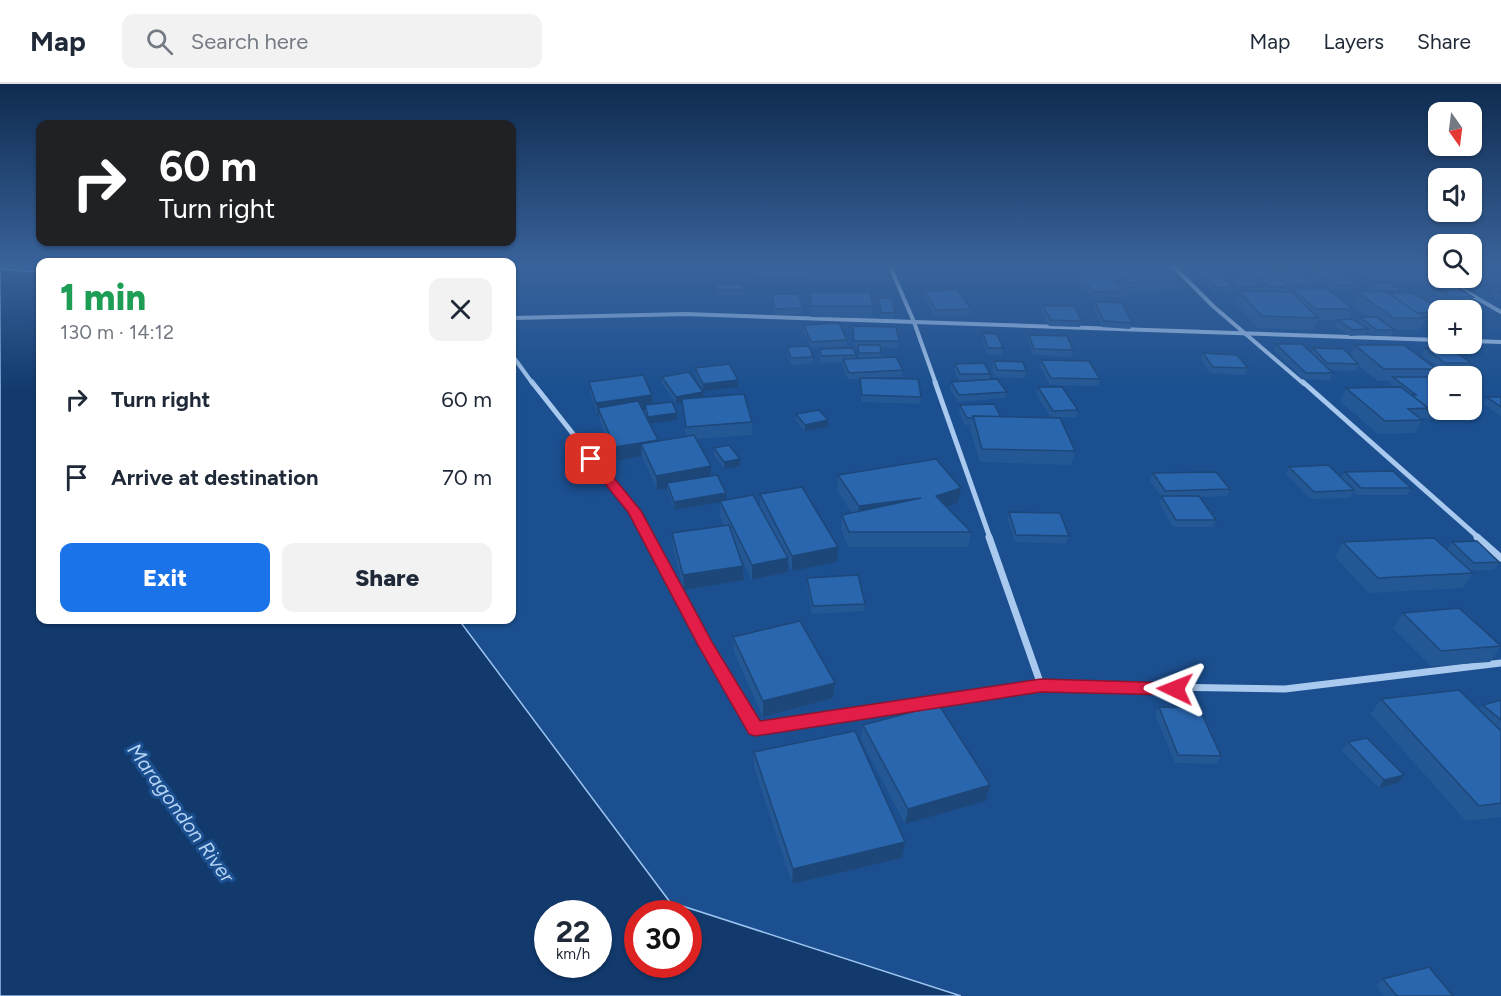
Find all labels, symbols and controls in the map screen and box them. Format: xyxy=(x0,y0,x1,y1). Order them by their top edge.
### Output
search box xyxy=(122,14,542,68)
text: Map xyxy=(30,24,86,58)
icon: search xyxy=(143,25,176,58)
text: Search here xyxy=(191,28,308,55)
text: Map xyxy=(1250,29,1290,54)
text: Layers xyxy=(1323,29,1384,54)
text: Share xyxy=(1417,29,1471,54)
north arrow xyxy=(1428,102,1482,156)
map controls xyxy=(1428,102,1482,420)
text: 60 m xyxy=(159,141,257,192)
icon: right xyxy=(60,144,138,222)
button: sound xyxy=(1428,168,1482,222)
text: Turn right xyxy=(159,192,275,225)
button: search xyxy=(1428,234,1482,288)
text: 1 min xyxy=(60,276,146,319)
button: close xyxy=(429,278,492,341)
button: + xyxy=(1428,300,1482,354)
text: 130 m · 14:12 xyxy=(60,320,174,344)
button: − xyxy=(1428,366,1482,420)
icon: right xyxy=(60,383,93,416)
text: Turn right xyxy=(111,386,210,413)
text: 60 m xyxy=(441,386,492,413)
pin xyxy=(565,433,616,484)
icon: arrive xyxy=(574,442,607,475)
icon: arrive xyxy=(60,461,93,494)
text: Arrive at destination xyxy=(111,464,319,491)
text: 70 m xyxy=(442,464,492,491)
button: Exit xyxy=(60,543,270,612)
button: Share xyxy=(282,543,492,612)
position arrow xyxy=(1143,657,1207,721)
water label: Maragondon River xyxy=(122,739,240,888)
speed limit sign: 30 xyxy=(624,900,702,978)
text: 22 xyxy=(556,913,590,950)
text: km/h xyxy=(556,945,590,963)

